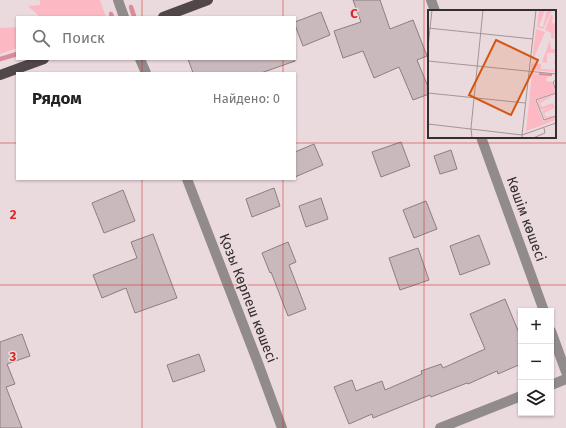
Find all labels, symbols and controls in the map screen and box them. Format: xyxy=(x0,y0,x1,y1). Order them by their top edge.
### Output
text: C xyxy=(350,6,358,21)
inset map xyxy=(428,10,556,138)
search box xyxy=(16,16,296,60)
icon: search xyxy=(30,27,52,49)
text: Поиск xyxy=(62,29,105,47)
text: Рядом xyxy=(32,88,82,109)
text: Найдено: 0 xyxy=(213,91,280,106)
street label: Көшім көшесі xyxy=(503,174,549,264)
text: 2 xyxy=(10,207,17,222)
street label: Қозы Көрпеш көшесі xyxy=(216,231,280,365)
map controls xyxy=(518,308,554,416)
button: + xyxy=(518,308,554,344)
button: − xyxy=(518,344,554,380)
text: 3 xyxy=(9,349,17,364)
button: layers xyxy=(518,380,554,416)

